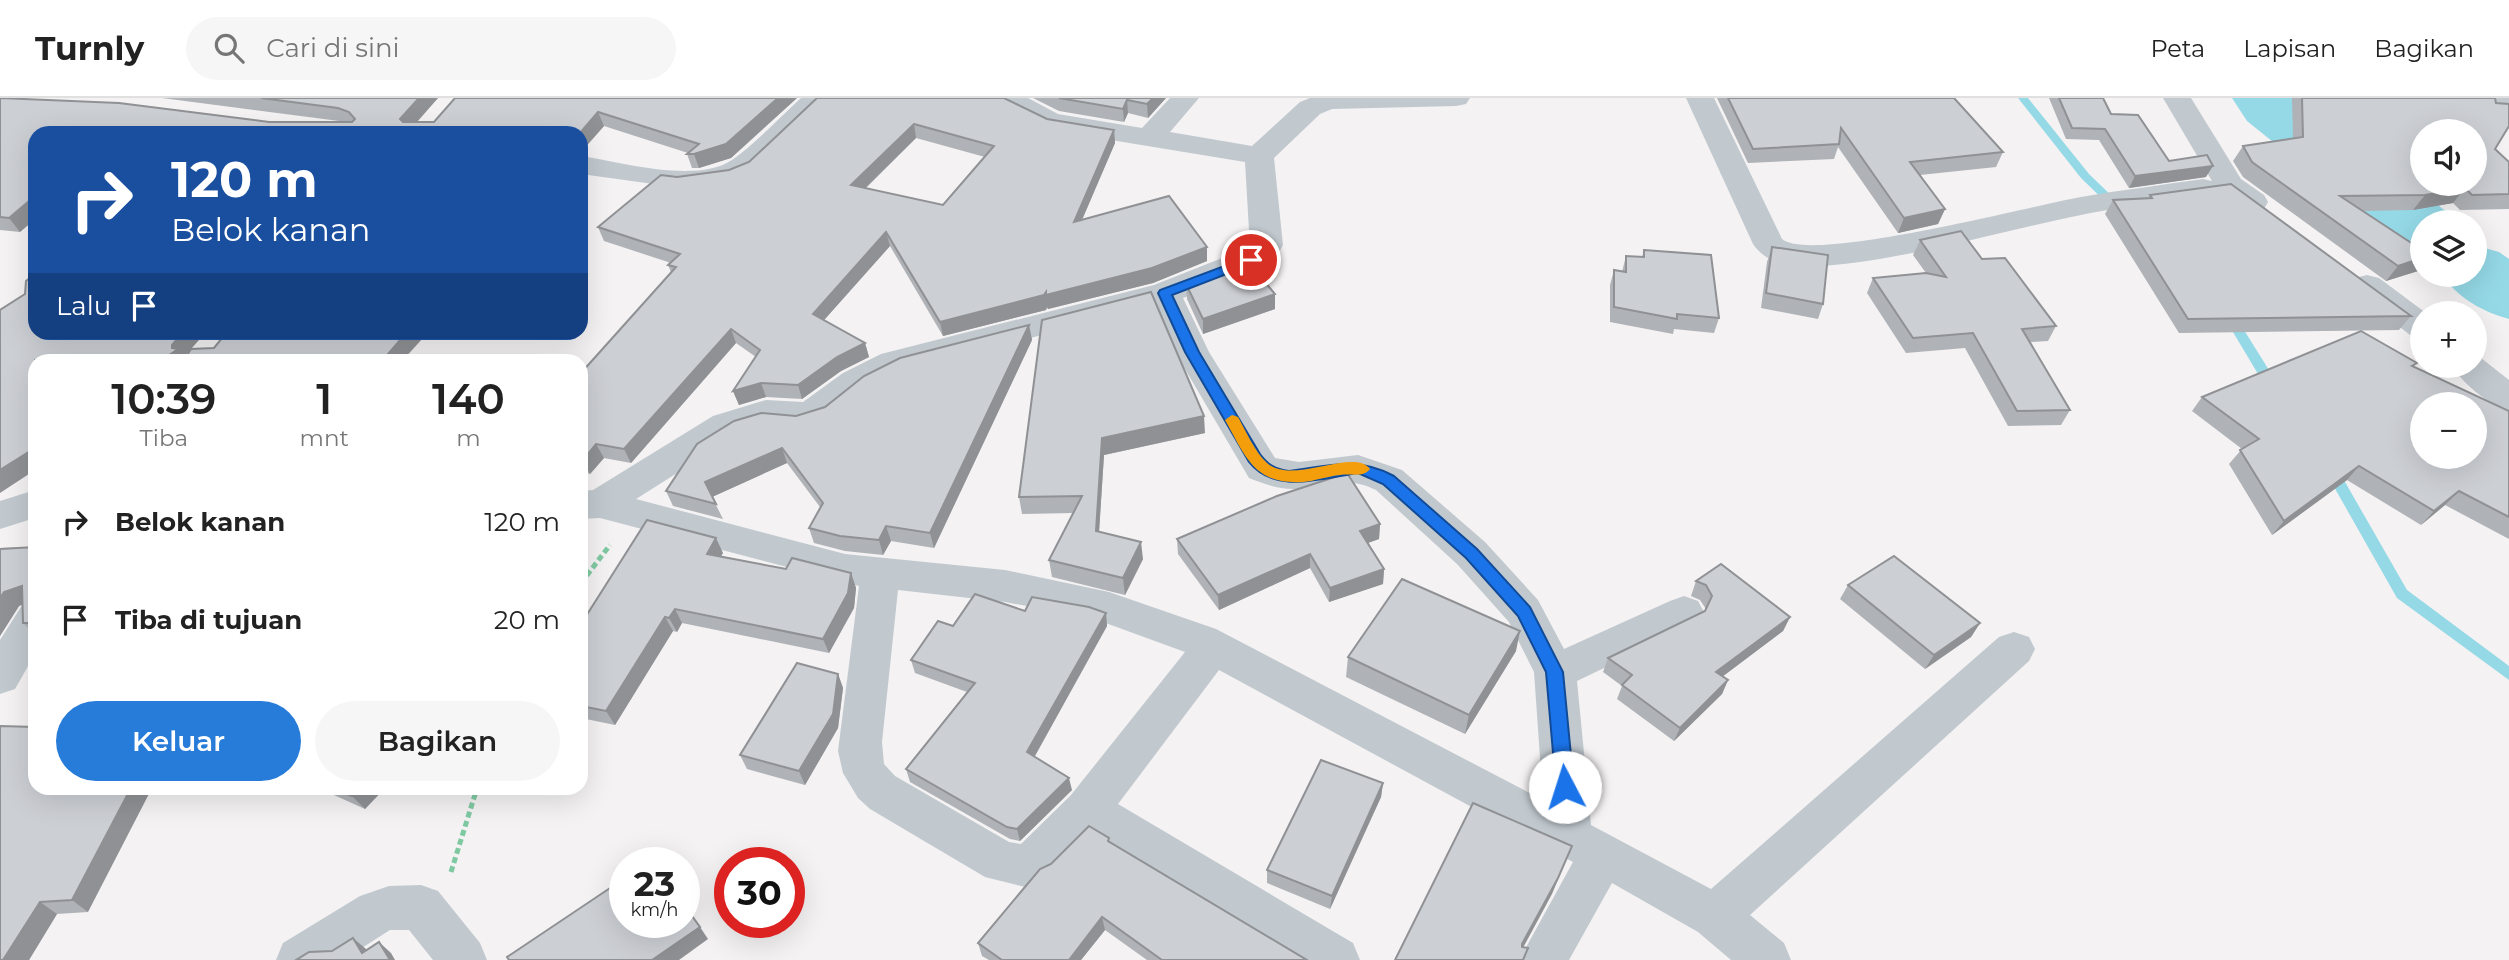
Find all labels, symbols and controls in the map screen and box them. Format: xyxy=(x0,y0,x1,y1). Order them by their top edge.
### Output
search box xyxy=(186,17,676,80)
text: Turnly xyxy=(35,28,144,68)
icon: search xyxy=(210,29,248,67)
text: Cari di sini xyxy=(266,32,400,64)
text: Peta xyxy=(2150,34,2205,63)
text: Lapisan xyxy=(2243,34,2336,63)
text: Bagikan xyxy=(2374,34,2474,63)
map controls xyxy=(2410,119,2487,469)
button: sound xyxy=(2410,119,2487,196)
text: 120 m xyxy=(171,150,318,209)
icon: right xyxy=(56,154,147,245)
text: Belok kanan xyxy=(171,210,371,249)
button: layers xyxy=(2410,210,2487,287)
pin xyxy=(1221,230,1281,290)
icon: arrive xyxy=(1232,241,1270,279)
icon: arrive xyxy=(125,287,163,325)
text: Lalu xyxy=(56,290,111,322)
button: + xyxy=(2410,301,2487,378)
text: 10:39 xyxy=(111,373,216,425)
text: 1 xyxy=(316,373,332,425)
text: 140 xyxy=(432,373,505,425)
button: − xyxy=(2410,392,2487,469)
text: Tiba xyxy=(140,424,188,452)
text: mnt xyxy=(300,424,349,452)
text: m xyxy=(456,424,481,452)
icon: right xyxy=(56,503,94,541)
text: Belok kanan xyxy=(115,506,285,538)
text: 120 m xyxy=(484,506,560,538)
icon: arrive xyxy=(56,601,94,639)
text: Tiba di tujuan xyxy=(115,604,302,636)
text: 20 m xyxy=(494,604,560,636)
button: Keluar xyxy=(56,701,301,781)
button: Bagikan xyxy=(315,701,560,781)
position arrow xyxy=(1528,750,1602,824)
speed limit sign: 30 xyxy=(714,847,805,938)
text: 23 xyxy=(634,862,675,905)
text: km/h xyxy=(630,899,679,921)

